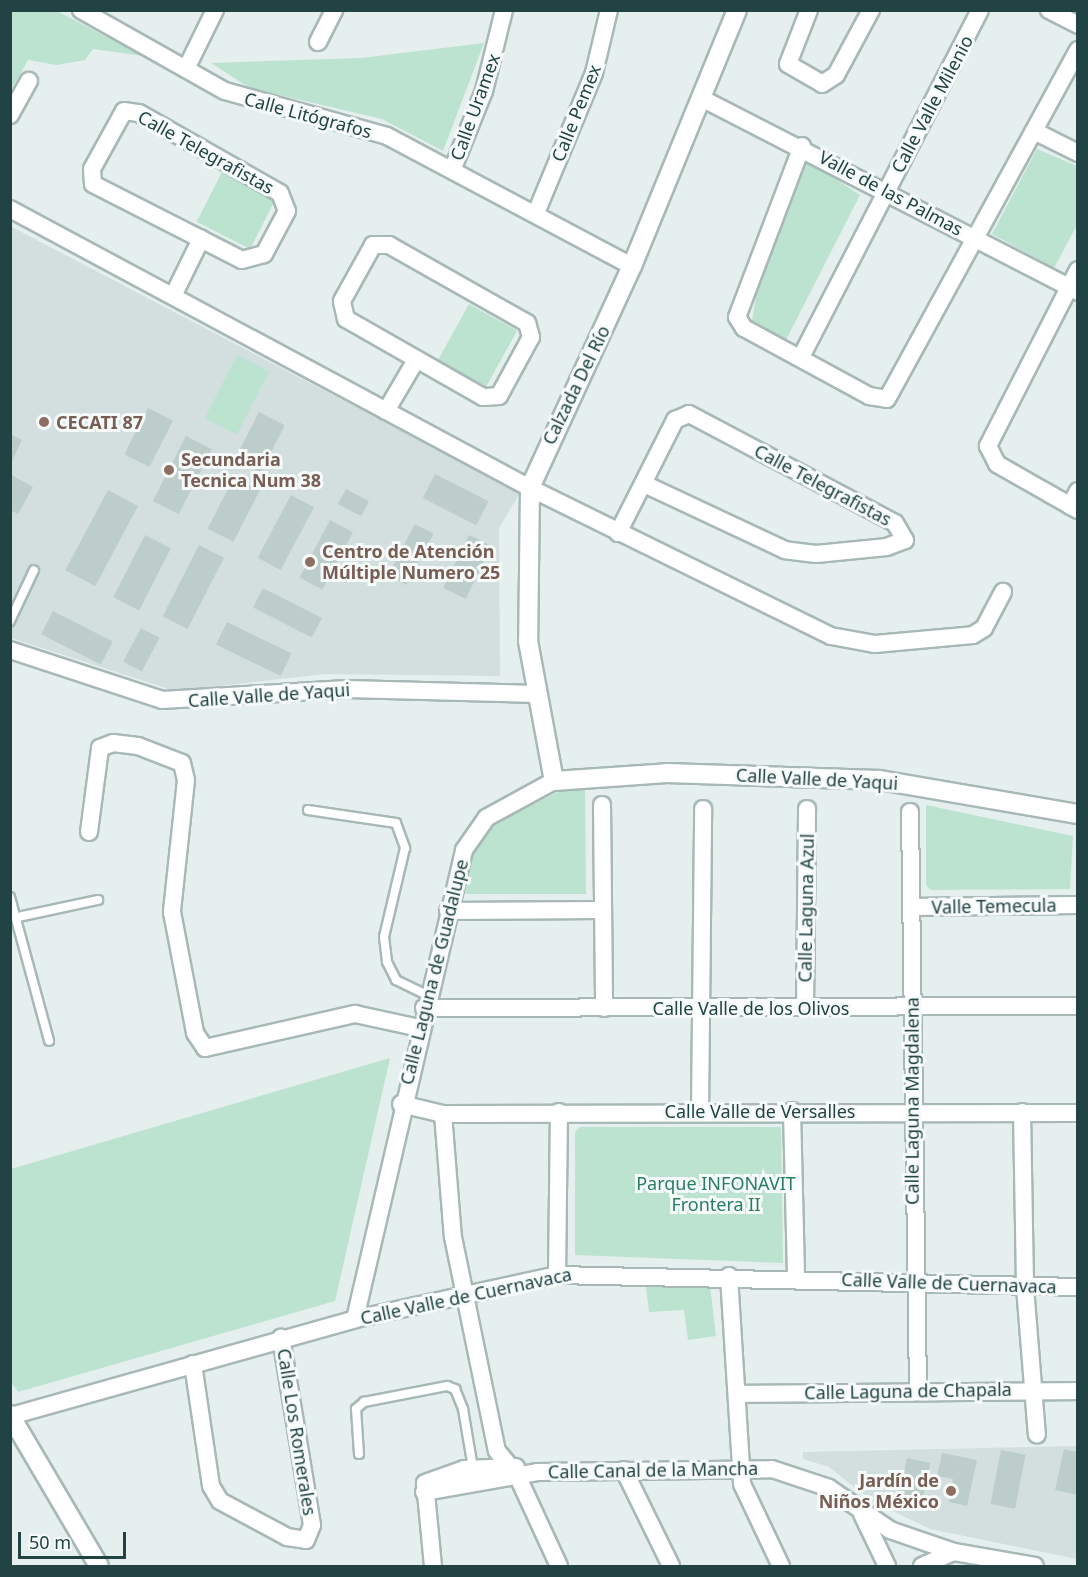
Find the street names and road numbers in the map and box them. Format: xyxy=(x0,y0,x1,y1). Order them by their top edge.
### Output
street label: Calle Valle Milenio xyxy=(887,32,977,176)
street label: Calle Uramex xyxy=(446,51,504,163)
street label: Calle Pemex xyxy=(547,61,605,165)
street label: Calle Litógrafos xyxy=(242,88,374,142)
street label: Calle Telegrafistas xyxy=(134,106,278,198)
street label: Valle de las Palmas xyxy=(815,146,967,240)
street label: Calzada Del Río xyxy=(538,322,614,448)
street label: Calle Telegrafistas xyxy=(751,440,895,530)
street label: Calle Valle de Yaqui xyxy=(187,679,351,711)
street label: Calle Valle de Yaqui xyxy=(735,764,899,794)
street label: Calle Laguna Azul xyxy=(794,833,818,983)
street label: Calle Laguna de Guadalupe xyxy=(396,857,472,1087)
street label: Valle Temecula xyxy=(931,894,1057,918)
street label: Calle Valle de los Olivos xyxy=(653,997,849,1019)
street label: Calle Laguna Magdalena xyxy=(901,997,923,1205)
street label: Calle Valle de Versalles xyxy=(665,1100,855,1122)
street label: Calle Valle de Cuernavaca xyxy=(358,1263,574,1329)
street label: Calle Valle de Cuernavaca xyxy=(841,1268,1057,1298)
street label: Calle Los Romerales xyxy=(273,1347,321,1517)
street label: Calle Laguna de Chapala xyxy=(804,1378,1012,1404)
street label: Calle Canal de la Mancha xyxy=(548,1457,758,1483)

